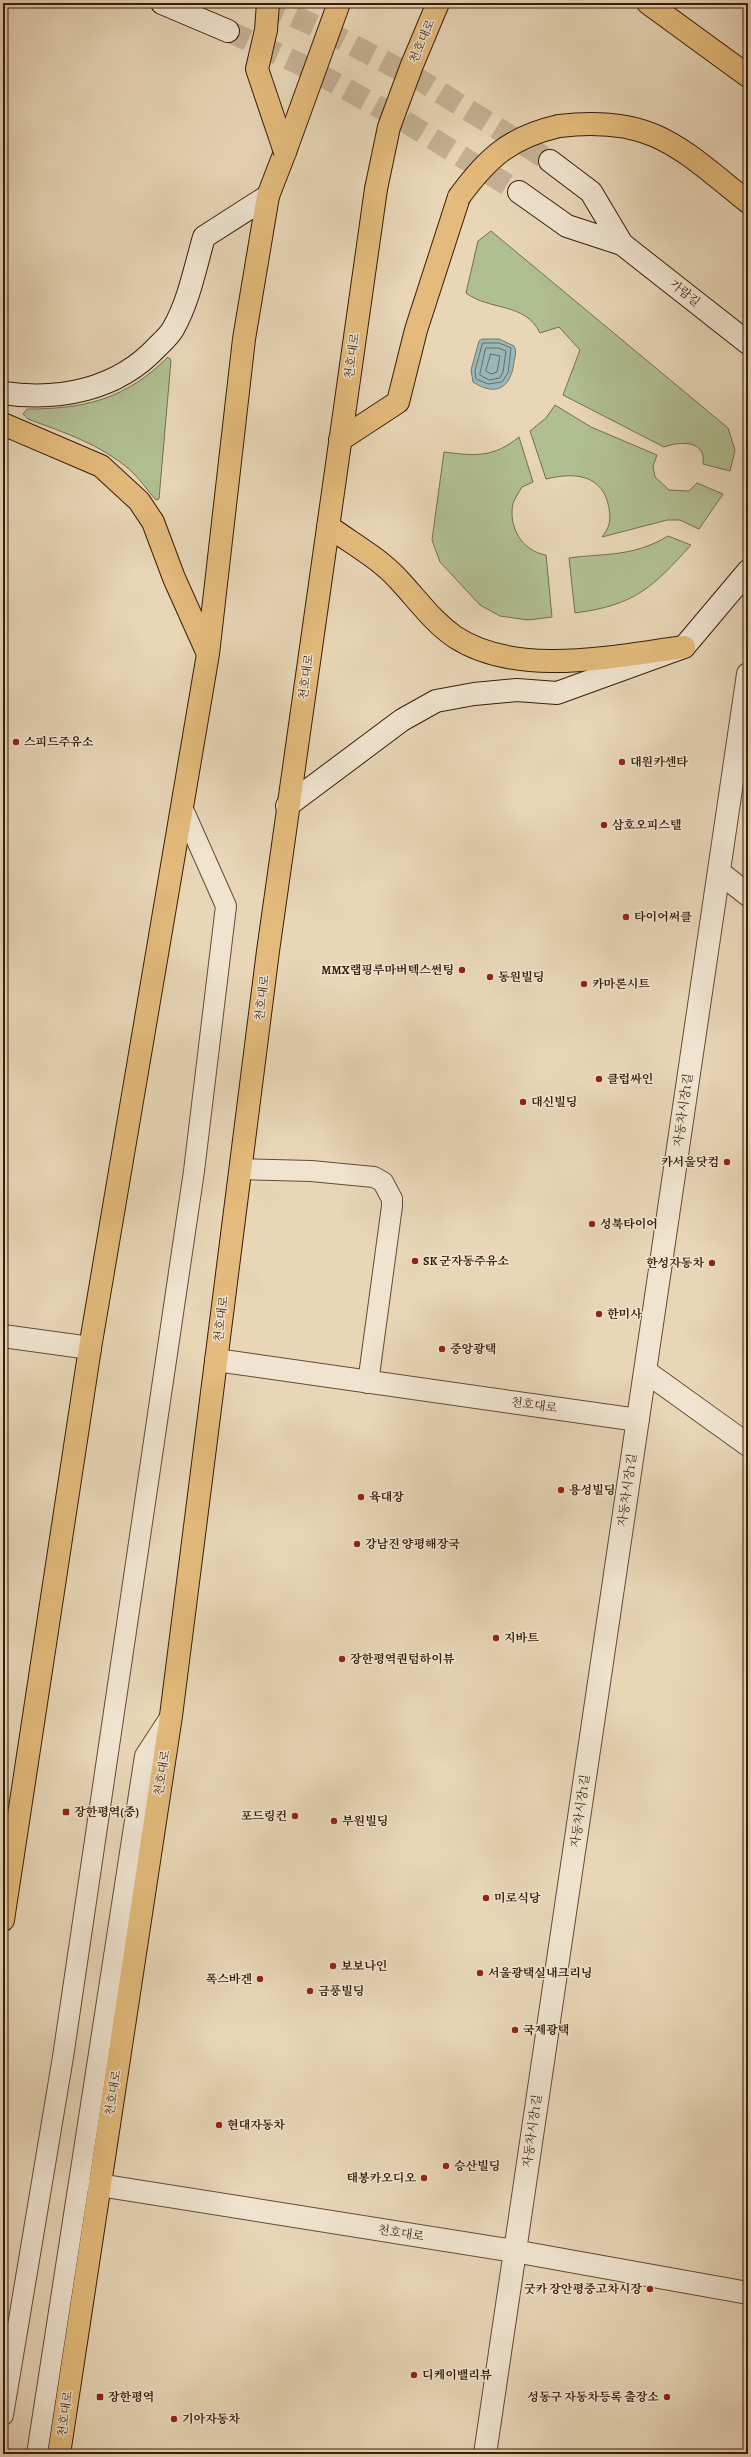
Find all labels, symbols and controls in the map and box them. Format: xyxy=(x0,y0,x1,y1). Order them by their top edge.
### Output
street label: 천호대로 xyxy=(406,16,439,65)
street label: 가람길 xyxy=(666,276,704,310)
street label: 천호대로 xyxy=(341,332,363,380)
street label: 천호대로 xyxy=(295,653,317,701)
place label: 스피드주유소 xyxy=(24,734,94,750)
marker: 스피드주유소 xyxy=(11,737,21,747)
place label: 대원카센타 xyxy=(630,754,688,770)
marker: 대원카센타 xyxy=(617,757,627,767)
place label: 삼호오피스텔 xyxy=(612,817,682,833)
marker: 삼호오피스텔 xyxy=(599,820,609,830)
place label: 타이어써클 xyxy=(634,909,692,925)
marker: 타이어써클 xyxy=(621,912,631,922)
place label: MMX랩핑루마버텍스썬팅 xyxy=(321,962,454,978)
marker: MMX랩핑루마버텍스썬팅 xyxy=(457,965,467,975)
place label: 동원빌딩 xyxy=(498,969,544,985)
marker: 동원빌딩 xyxy=(485,972,495,982)
street label: 천호대로 xyxy=(251,974,273,1022)
place label: 카마론시트 xyxy=(592,976,650,992)
marker: 카마론시트 xyxy=(579,979,589,989)
place label: 클럽싸인 xyxy=(607,1071,653,1087)
street label: 자동차시장1길 xyxy=(670,1072,696,1148)
marker: 클럽싸인 xyxy=(594,1074,604,1084)
place label: 대신빌딩 xyxy=(531,1094,577,1110)
marker: 대신빌딩 xyxy=(518,1097,528,1107)
place label: 카서울닷컴 xyxy=(661,1154,719,1170)
marker: 카서울닷컴 xyxy=(722,1157,732,1167)
place label: 성북타이어 xyxy=(600,1216,658,1232)
marker: 성북타이어 xyxy=(587,1219,597,1229)
place label: SK 군자동주유소 xyxy=(423,1253,509,1269)
place label: 한성자동차 xyxy=(646,1255,704,1271)
marker: SK 군자동주유소 xyxy=(410,1256,420,1266)
marker: 한성자동차 xyxy=(707,1258,717,1268)
street label: 천호대로 xyxy=(210,1295,232,1343)
place label: 한미사 xyxy=(607,1306,642,1322)
marker: 한미사 xyxy=(594,1309,604,1319)
place label: 중앙광택 xyxy=(450,1341,496,1357)
marker: 중앙광택 xyxy=(437,1344,447,1354)
street label: 천호대로 xyxy=(510,1394,558,1416)
street label: 자동차시장1길 xyxy=(614,1452,640,1528)
place label: 용성빌딩 xyxy=(569,1482,615,1498)
marker: 용성빌딩 xyxy=(556,1485,566,1495)
place label: 육대장 xyxy=(369,1489,404,1505)
marker: 육대장 xyxy=(356,1492,366,1502)
place label: 강남진 양평해장국 xyxy=(365,1536,460,1552)
marker: 강남진 양평해장국 xyxy=(352,1539,362,1549)
place label: 지바트 xyxy=(504,1630,539,1646)
marker: 지바트 xyxy=(491,1633,501,1643)
place label: 장한평역퀀텀하이뷰 xyxy=(350,1651,455,1667)
marker: 장한평역퀀텀하이뷰 xyxy=(337,1654,347,1664)
street label: 천호대로 xyxy=(150,1748,174,1797)
street label: 자동차시장1길 xyxy=(567,1773,593,1849)
place label: 장한평역(중) xyxy=(74,1804,139,1820)
marker: 장한평역(중) xyxy=(61,1807,71,1817)
place label: 포드링컨 xyxy=(241,1808,287,1824)
marker: 포드링컨 xyxy=(290,1811,300,1821)
place label: 부원빌딩 xyxy=(342,1813,388,1829)
marker: 부원빌딩 xyxy=(329,1816,339,1826)
place label: 미로식당 xyxy=(494,1890,541,1906)
marker: 미로식당 xyxy=(481,1893,491,1903)
place label: 보보나인 xyxy=(341,1958,387,1974)
marker: 보보나인 xyxy=(328,1961,338,1971)
place label: 서울광택실내크리닝 xyxy=(488,1965,592,1981)
marker: 서울광택실내크리닝 xyxy=(475,1968,485,1978)
place label: 폭스바겐 xyxy=(206,1971,252,1987)
marker: 폭스바겐 xyxy=(255,1974,265,1984)
place label: 금풍빌딩 xyxy=(318,1983,364,1999)
marker: 금풍빌딩 xyxy=(305,1986,315,1996)
place label: 국제광택 xyxy=(523,2022,569,2038)
marker: 국제광택 xyxy=(510,2025,520,2035)
street label: 천호대로 xyxy=(101,2068,125,2117)
street label: 자동차시장1길 xyxy=(519,2093,545,2169)
place label: 현대자동차 xyxy=(227,2117,285,2133)
marker: 현대자동차 xyxy=(214,2120,224,2130)
place label: 승산빌딩 xyxy=(454,2158,500,2174)
marker: 승산빌딩 xyxy=(441,2161,451,2171)
place label: 태봉카오디오 xyxy=(346,2170,416,2186)
marker: 태봉카오디오 xyxy=(419,2173,429,2183)
street label: 천호대로 xyxy=(377,2221,426,2245)
place label: 굿카 장안평중고차시장 xyxy=(524,2281,642,2297)
marker: 굿카 장안평중고차시장 xyxy=(645,2284,655,2294)
place label: 디케이밸리뷰 xyxy=(422,2367,492,2383)
marker: 디케이밸리뷰 xyxy=(409,2370,419,2380)
place label: 장한평역 xyxy=(108,2389,154,2405)
place label: 성동구 자동차등록 출장소 xyxy=(527,2389,659,2405)
street label: 천호대로 xyxy=(54,2390,76,2438)
marker: 장한평역 xyxy=(95,2392,105,2402)
marker: 성동구 자동차등록 출장소 xyxy=(662,2392,672,2402)
place label: 기아자동차 xyxy=(182,2411,240,2427)
marker: 기아자동차 xyxy=(169,2414,179,2424)

